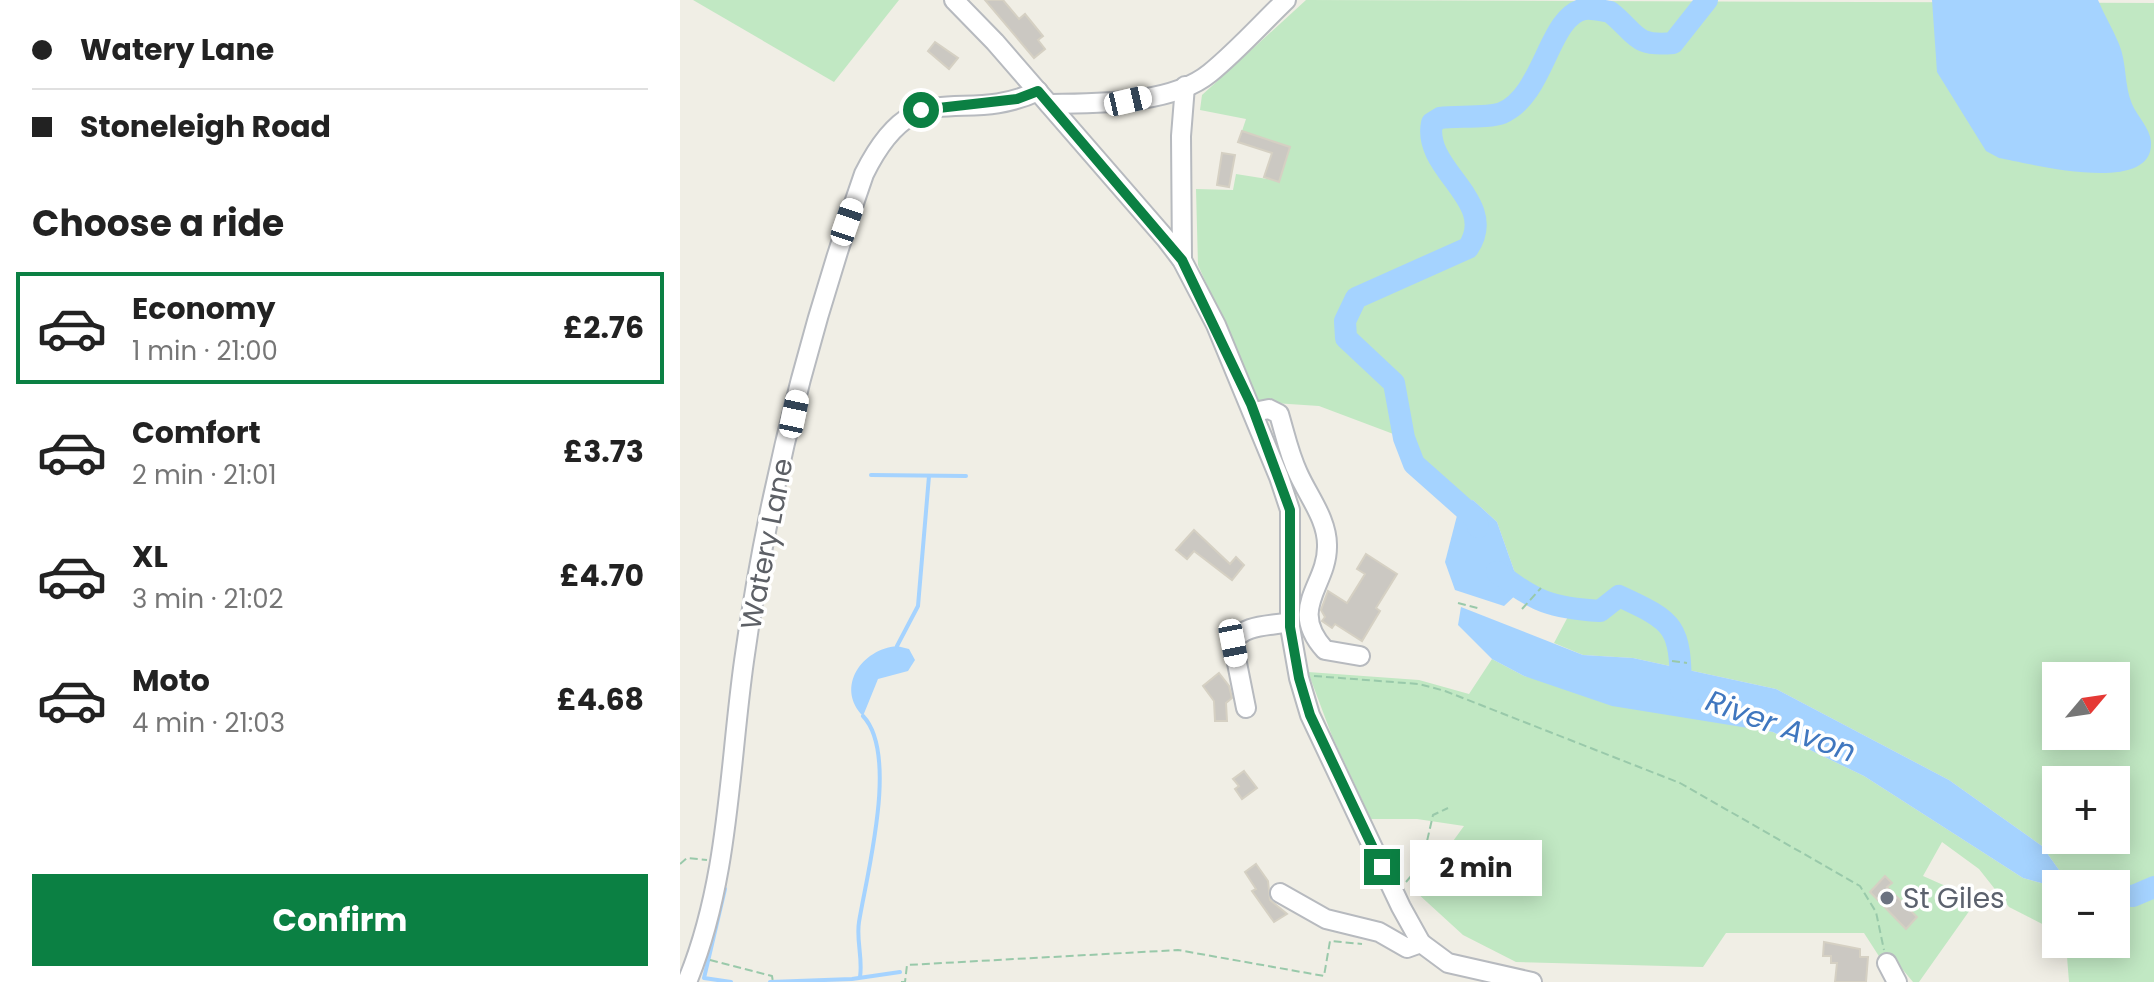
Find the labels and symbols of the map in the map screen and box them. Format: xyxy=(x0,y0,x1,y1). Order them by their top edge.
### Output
car xyxy=(1102,84,1154,118)
route start xyxy=(903,92,939,128)
car xyxy=(828,195,866,249)
car xyxy=(777,388,811,440)
street label: Watery Lane xyxy=(731,455,803,633)
car xyxy=(1217,617,1249,669)
north arrow xyxy=(2042,662,2130,750)
water label: River Avon xyxy=(1700,679,1862,773)
callout: 2 min xyxy=(1410,839,1542,895)
route end xyxy=(1364,849,1400,885)
place label: St Giles xyxy=(1903,879,2005,918)
marker: St Giles xyxy=(1878,889,1896,907)

